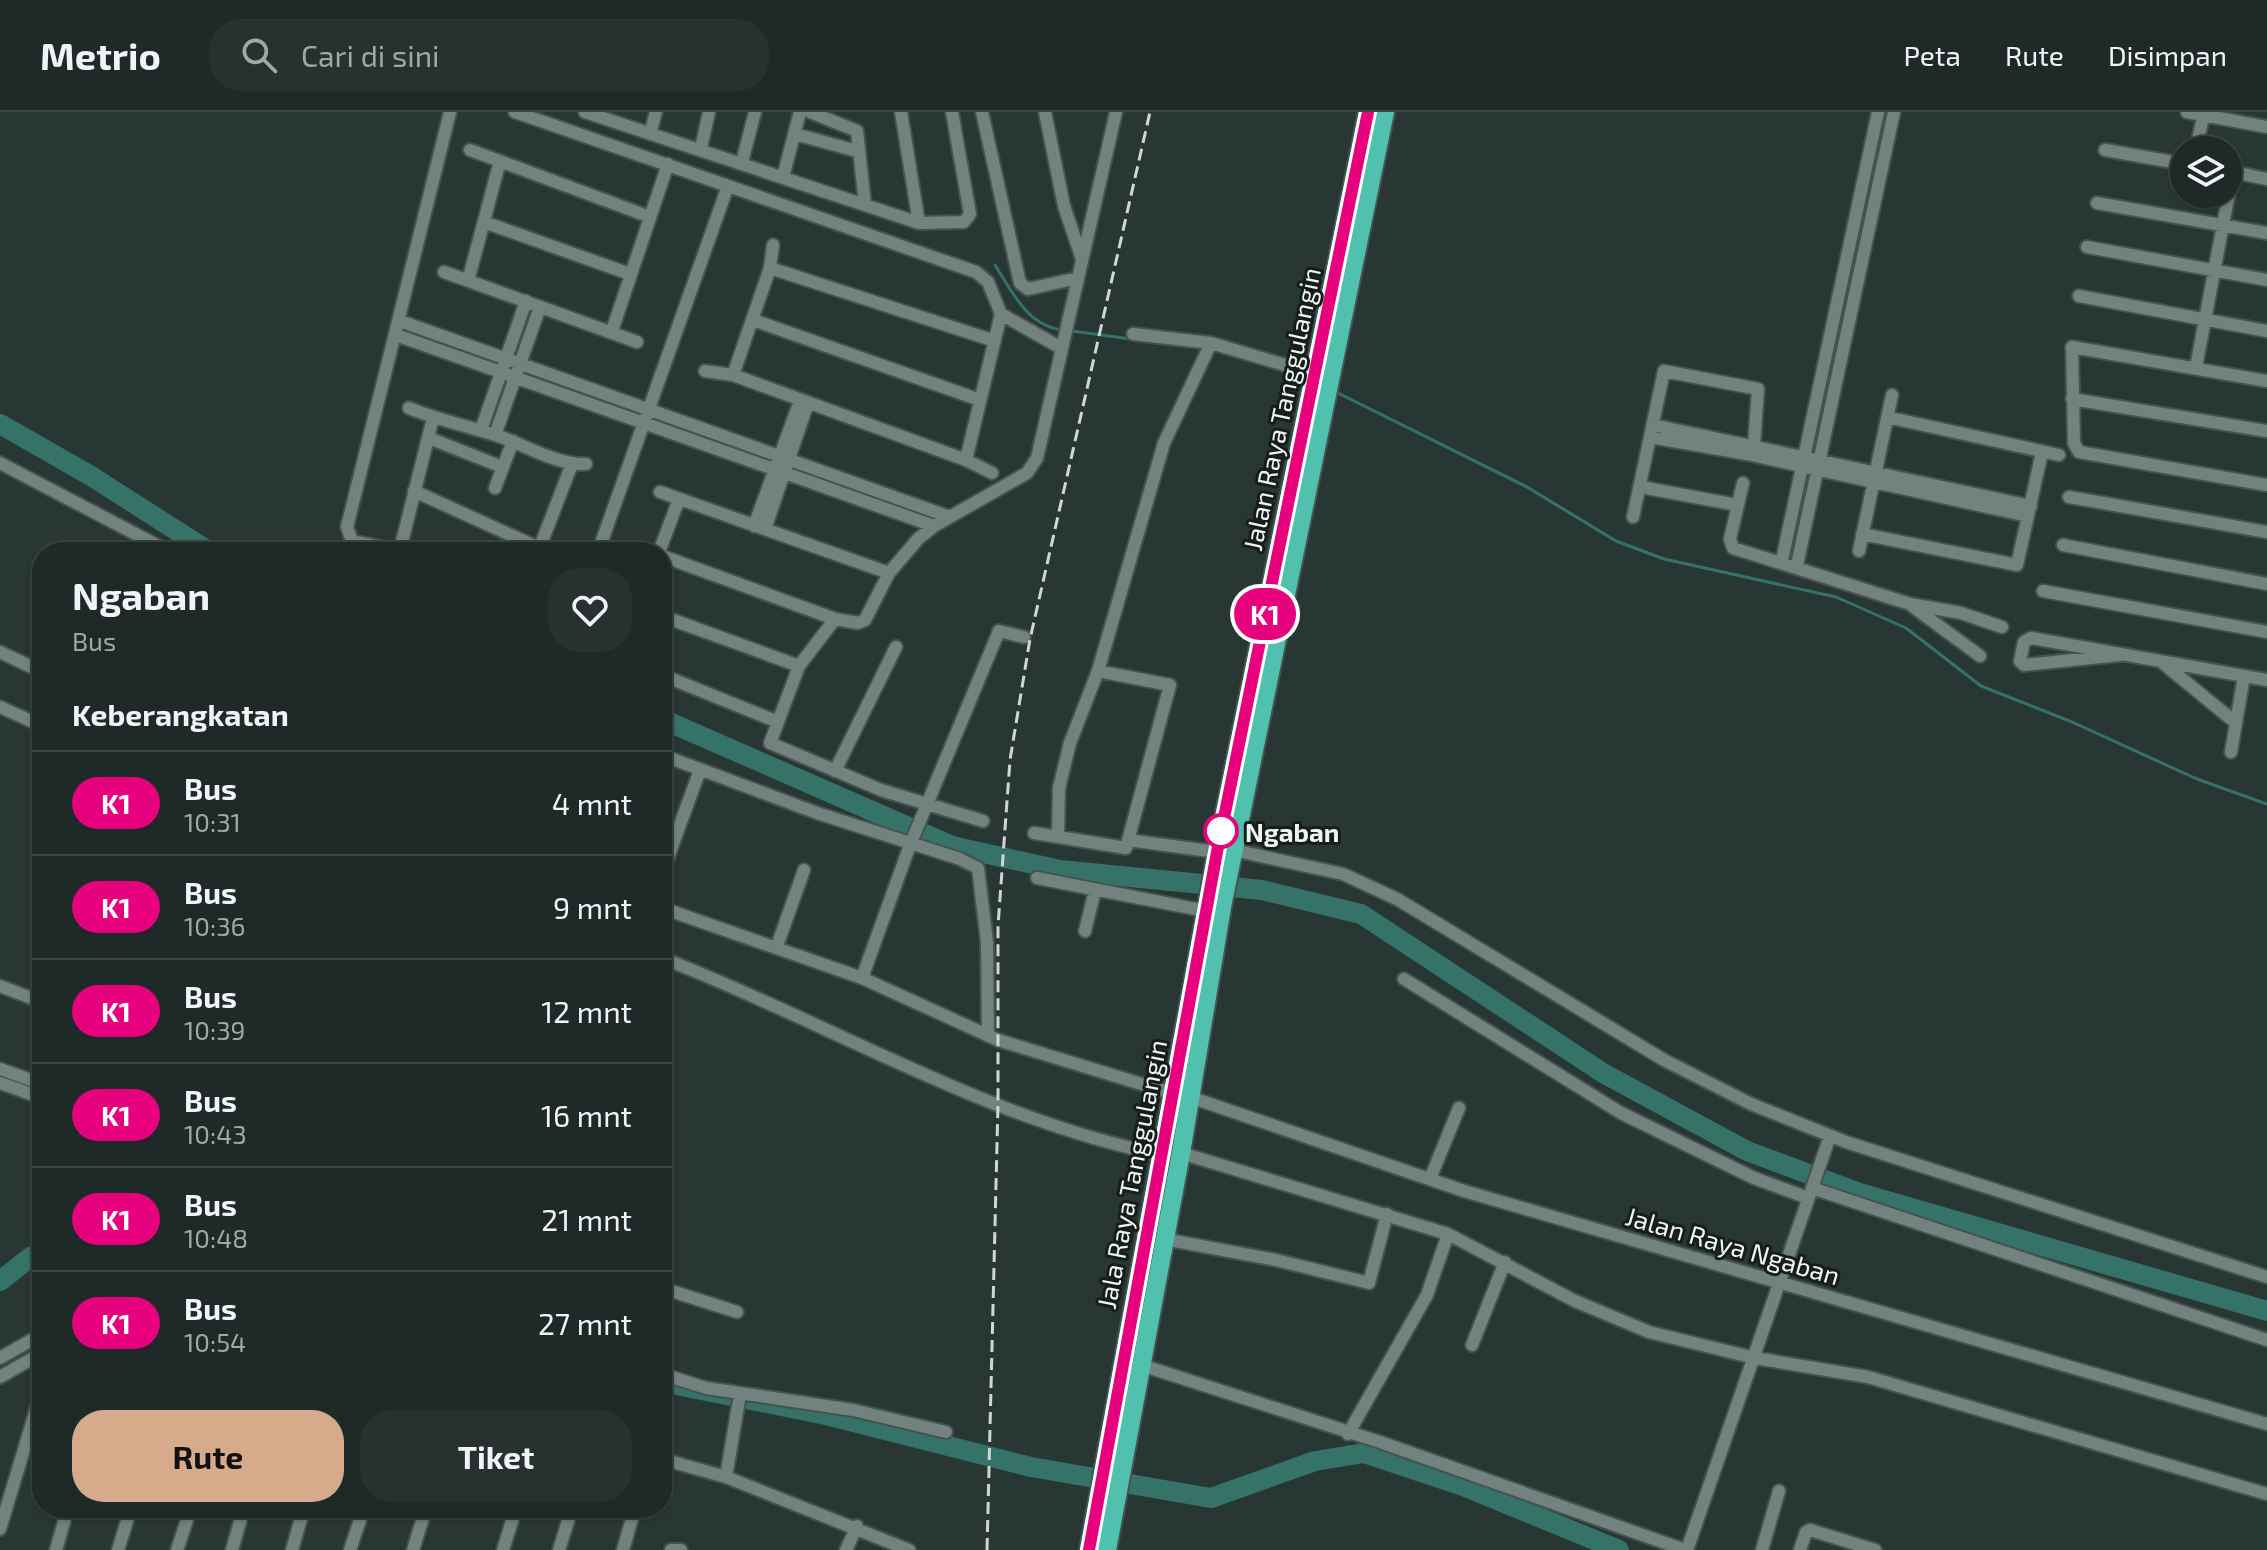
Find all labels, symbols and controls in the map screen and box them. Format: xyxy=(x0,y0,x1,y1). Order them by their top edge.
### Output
search box xyxy=(209,19,769,91)
text: Metrio xyxy=(40,32,161,78)
icon: search xyxy=(237,33,281,77)
text: Cari di sini xyxy=(301,37,440,73)
text: Peta xyxy=(1903,38,1961,72)
text: Rute xyxy=(2005,38,2064,72)
text: Disimpan xyxy=(2108,38,2227,72)
map controls xyxy=(2170,136,2242,208)
button: layers xyxy=(2170,136,2242,208)
street label: Jalan Raya Tanggulangin xyxy=(1236,265,1326,553)
button: heart xyxy=(548,568,632,652)
text: Ngaban xyxy=(72,572,210,618)
line badge: K1 xyxy=(1229,588,1301,640)
text: K1 xyxy=(1250,597,1280,631)
text: Bus xyxy=(72,625,116,656)
text: Keberangkatan xyxy=(72,696,289,732)
text: Bus xyxy=(184,770,237,806)
text: 4 mnt xyxy=(552,785,632,821)
text: K1 xyxy=(101,786,131,820)
text: 10:31 xyxy=(184,806,241,837)
marker: Ngaban xyxy=(1204,814,1238,848)
place label: Ngaban xyxy=(1245,816,1339,847)
text: Bus xyxy=(184,874,237,910)
text: 9 mnt xyxy=(553,889,632,925)
text: K1 xyxy=(101,890,131,924)
text: 10:36 xyxy=(184,910,246,941)
text: Bus xyxy=(184,978,237,1014)
text: 12 mnt xyxy=(541,993,632,1029)
text: K1 xyxy=(101,994,131,1028)
text: 10:39 xyxy=(184,1014,246,1045)
street label: Jala Raya Tanggulangin xyxy=(1090,1037,1172,1311)
text: Bus xyxy=(184,1082,237,1118)
text: 16 mnt xyxy=(541,1097,632,1133)
text: K1 xyxy=(101,1098,131,1132)
text: 10:43 xyxy=(184,1118,247,1149)
text: Bus xyxy=(184,1186,237,1222)
street label: Jalan Raya Ngaban xyxy=(1622,1200,1844,1290)
text: 21 mnt xyxy=(541,1201,632,1237)
text: K1 xyxy=(101,1202,131,1236)
text: 10:48 xyxy=(184,1222,248,1253)
text: Bus xyxy=(184,1290,237,1326)
text: 27 mnt xyxy=(538,1305,632,1341)
text: K1 xyxy=(101,1306,131,1340)
text: 10:54 xyxy=(184,1326,246,1357)
button: Rute xyxy=(72,1410,344,1502)
button: Tiket xyxy=(360,1410,632,1502)

